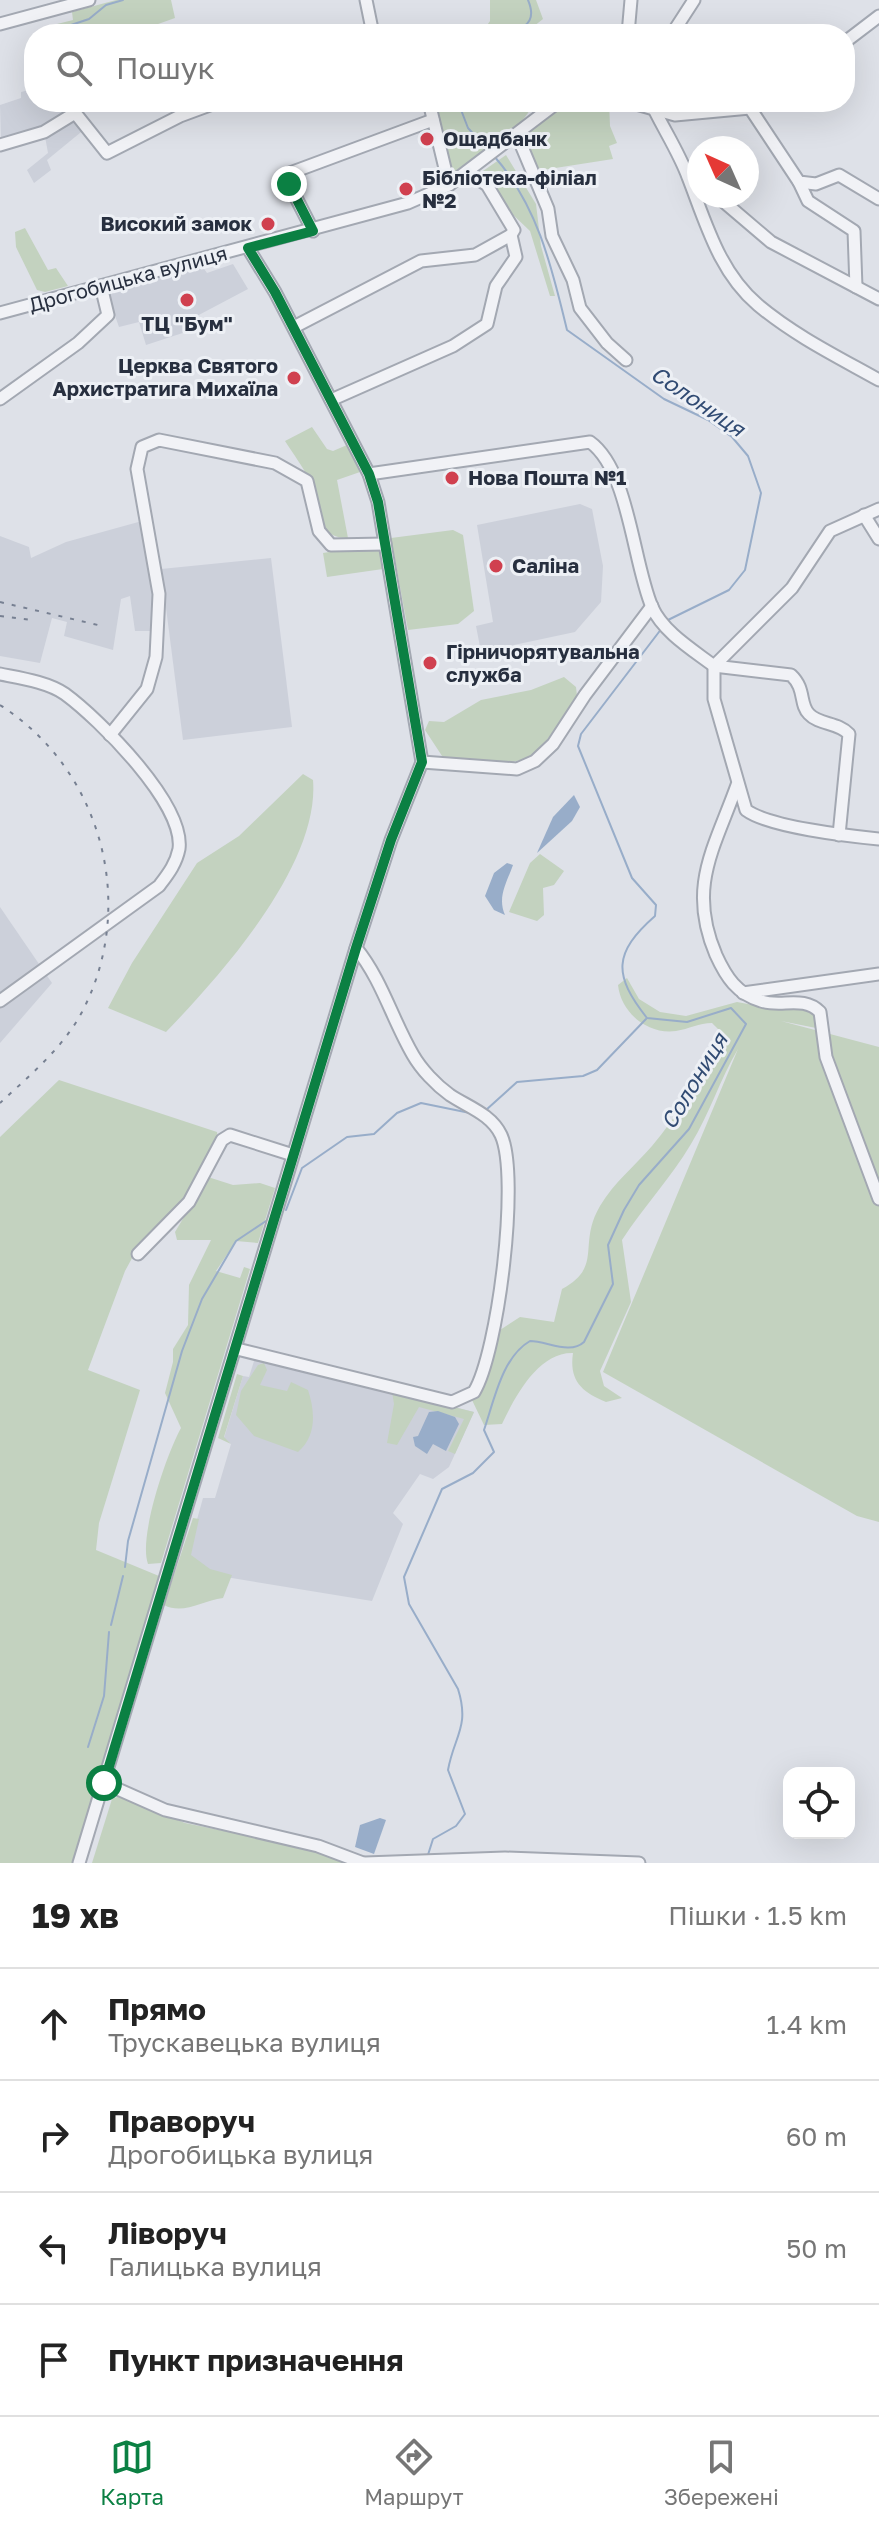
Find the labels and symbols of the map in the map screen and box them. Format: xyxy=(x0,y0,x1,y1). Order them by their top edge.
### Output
place label: Ощадбанк xyxy=(443,126,548,150)
marker: Ощадбанк xyxy=(418,130,436,148)
north arrow xyxy=(687,136,759,208)
place label: Бібліотека-філіал №2 xyxy=(422,165,597,212)
route end xyxy=(271,166,307,202)
marker: Бібліотека-філіал №2 xyxy=(397,180,415,198)
place label: Високий замок xyxy=(100,211,252,235)
marker: Високий замок xyxy=(259,215,277,233)
street label: Дрогобицька вулиця xyxy=(26,240,229,316)
marker: ТЦ "Бум" xyxy=(178,291,196,309)
place label: ТЦ "Бум" xyxy=(141,311,233,335)
place label: Церква Святого Архистратига Михаїла xyxy=(53,353,278,400)
water label: Солониця xyxy=(646,359,751,443)
marker: Церква Святого Архистратига Михаїла xyxy=(285,369,303,387)
place label: Нова Пошта №1 xyxy=(468,465,626,489)
marker: Нова Пошта №1 xyxy=(443,469,461,487)
place label: Саліна xyxy=(512,553,579,577)
marker: Саліна xyxy=(487,557,505,575)
place label: Гірничорятувальна служба xyxy=(446,639,640,686)
marker: Гірничорятувальна служба xyxy=(421,654,439,672)
water label: Солониця xyxy=(654,1027,734,1134)
route start xyxy=(86,1765,122,1801)

